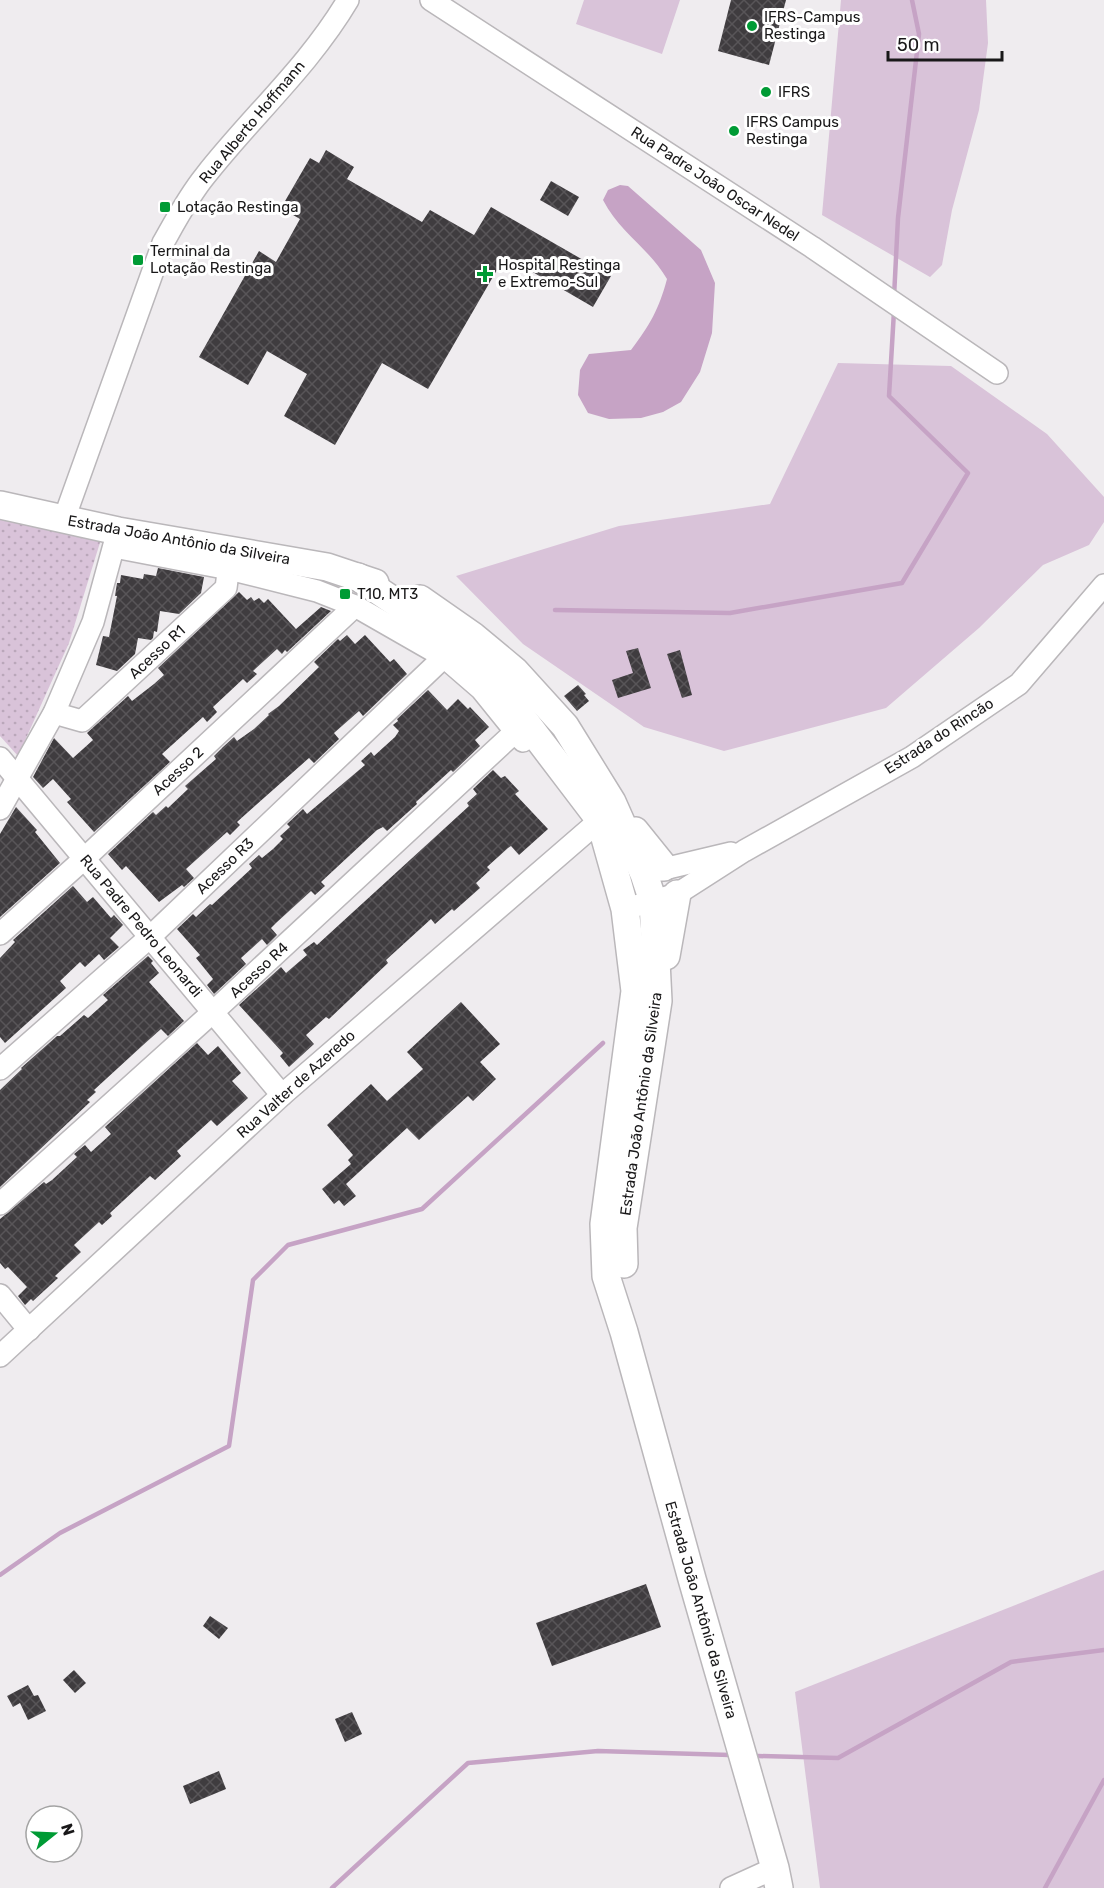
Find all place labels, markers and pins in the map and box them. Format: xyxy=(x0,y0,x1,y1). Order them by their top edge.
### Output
place label: IFRS-Campus Restinga xyxy=(764,8,861,43)
marker: IFRS-Campus Restinga xyxy=(745,19,759,33)
place label: IFRS xyxy=(778,83,810,101)
marker: IFRS xyxy=(759,85,773,99)
place label: IFRS Campus Restinga xyxy=(746,113,839,148)
marker: IFRS Campus Restinga xyxy=(727,124,741,138)
place label: Lotação Restinga xyxy=(177,198,298,216)
marker: Lotação Restinga xyxy=(158,200,172,214)
place label: Terminal da Lotação Restinga xyxy=(150,242,271,277)
marker: Terminal da Lotação Restinga xyxy=(131,253,145,267)
place label: Hospital Restinga e Extremo-Sul xyxy=(498,256,621,291)
marker: Hospital Restinga e Extremo-Sul xyxy=(476,265,494,283)
place label: T10, MT3 xyxy=(357,585,418,603)
marker: T10, MT3 xyxy=(338,587,352,601)

